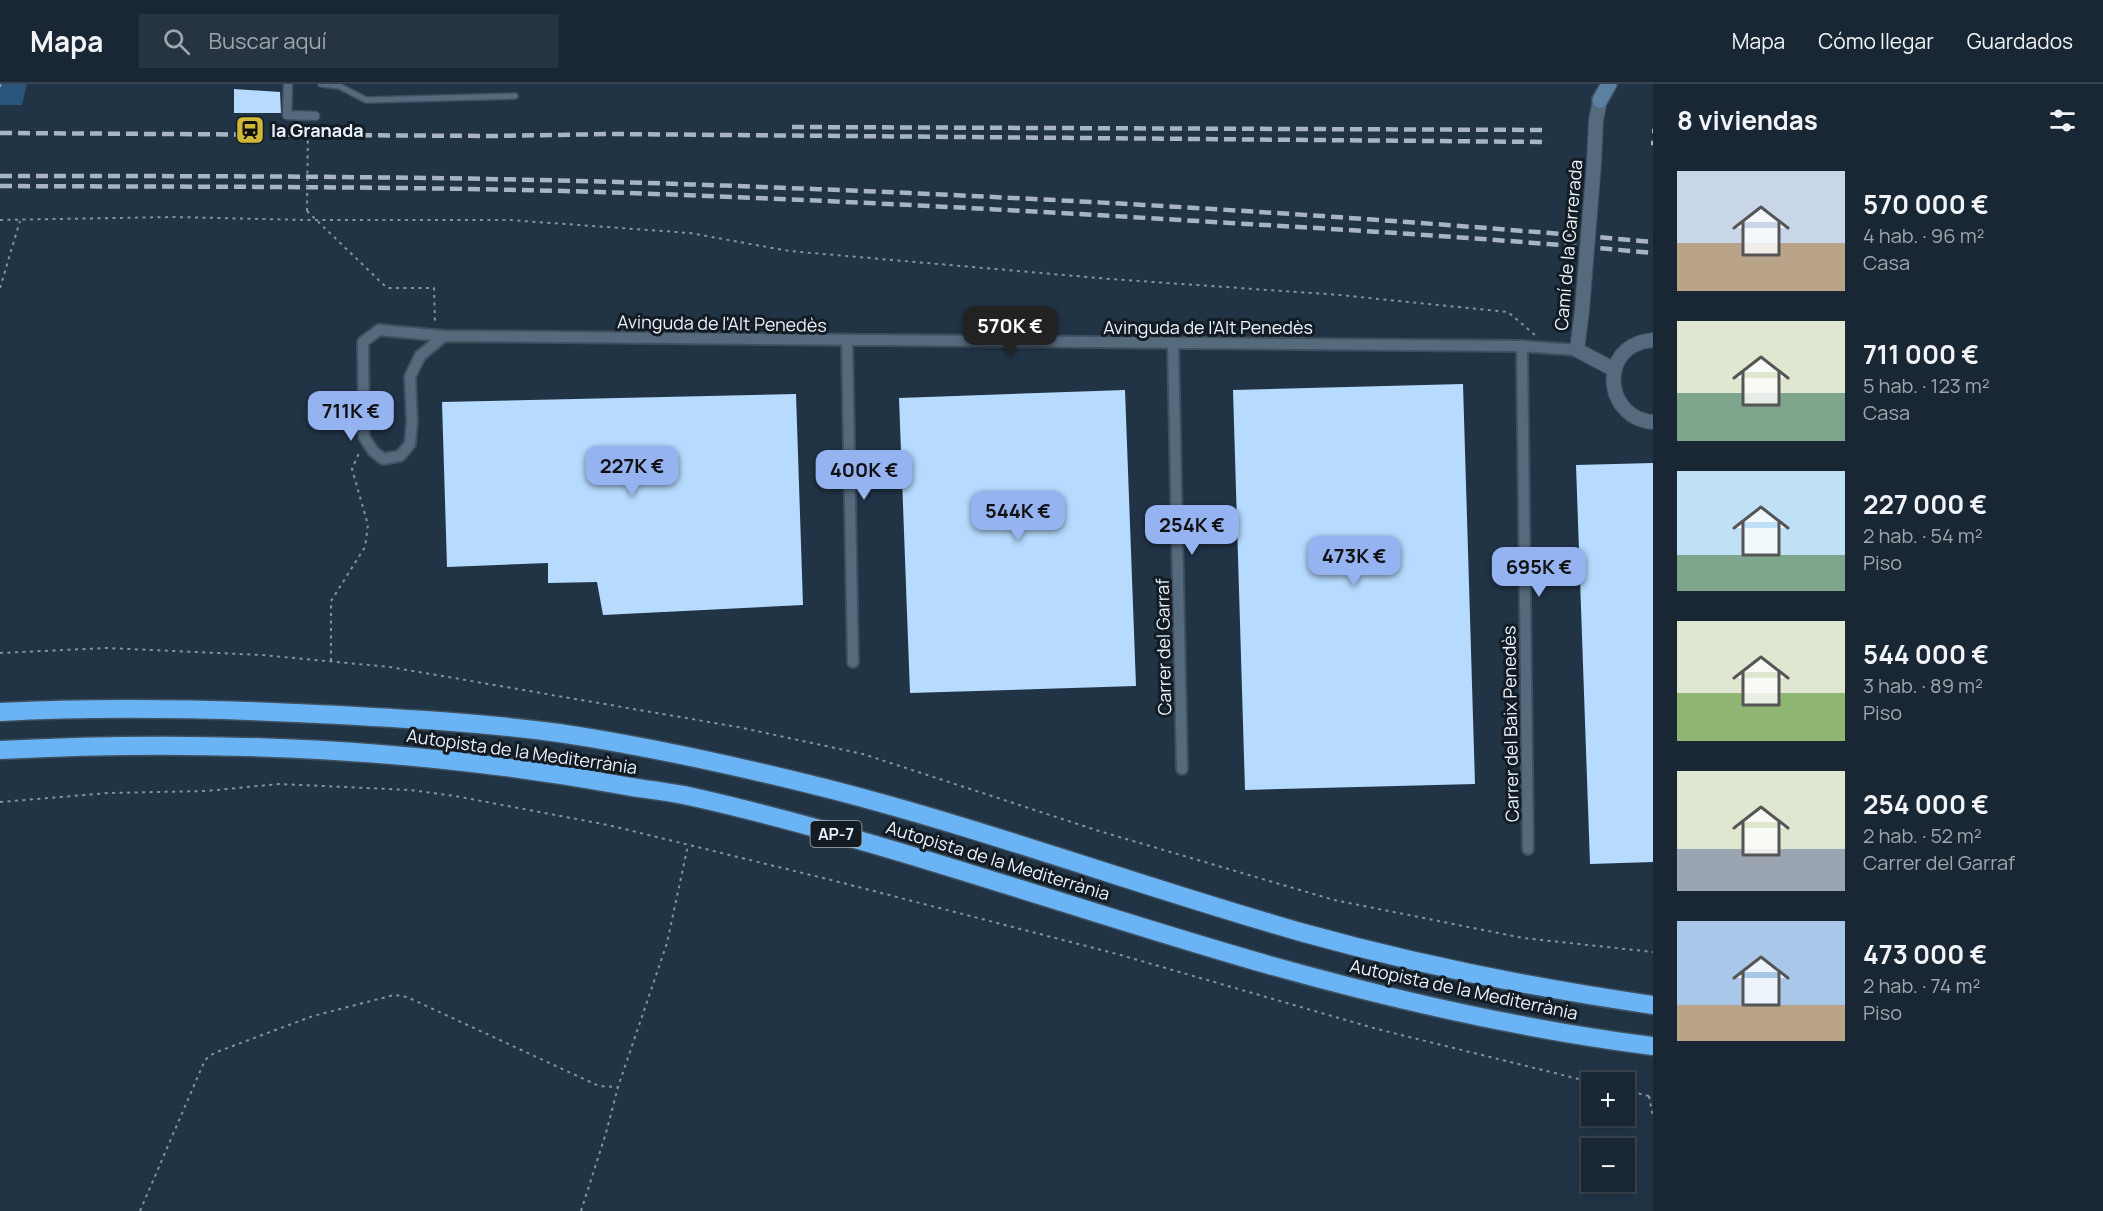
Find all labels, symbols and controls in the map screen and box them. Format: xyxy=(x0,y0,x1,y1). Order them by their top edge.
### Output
search box xyxy=(139,14,559,68)
text: Mapa xyxy=(30,22,103,60)
icon: search xyxy=(160,25,193,58)
text: Buscar aquí xyxy=(208,26,327,56)
text: Mapa xyxy=(1732,27,1785,55)
text: Cómo llegar xyxy=(1818,27,1934,55)
text: Guardados xyxy=(1967,27,2073,55)
text: 8 viviendas xyxy=(1677,102,1818,138)
icon: filters xyxy=(2046,104,2079,137)
station icon: la Granada xyxy=(234,114,266,146)
place label: la Granada xyxy=(271,118,364,142)
street label: Camí de la Carrerada xyxy=(1549,159,1587,331)
text: 570 000 € xyxy=(1863,186,1989,222)
icon: home xyxy=(1725,195,1797,267)
text: 4 hab. · 96 m² xyxy=(1863,222,1985,249)
text: Casa xyxy=(1863,249,1910,276)
pin: 570K € xyxy=(961,306,1059,357)
street label: Avinguda de l'Alt Penedès xyxy=(617,309,827,337)
text: 570K € xyxy=(977,312,1043,339)
street label: Avinguda de l'Alt Penedès xyxy=(1103,315,1313,339)
text: 711 000 € xyxy=(1863,336,1979,372)
icon: home xyxy=(1725,345,1797,417)
text: 5 hab. · 123 m² xyxy=(1863,372,1990,399)
pin: 711K € xyxy=(302,391,400,442)
text: 711K € xyxy=(322,397,380,424)
text: Casa xyxy=(1863,399,1910,426)
pin: 227K € xyxy=(583,446,681,497)
pin: 400K € xyxy=(815,450,913,501)
text: 227K € xyxy=(600,452,664,479)
text: 400K € xyxy=(830,456,898,483)
text: 227 000 € xyxy=(1863,486,1987,522)
pin: 544K € xyxy=(969,491,1067,542)
icon: home xyxy=(1725,495,1797,567)
text: 544K € xyxy=(985,497,1051,524)
pin: 254K € xyxy=(1143,505,1241,556)
text: 254K € xyxy=(1159,511,1225,538)
text: 2 hab. · 54 m² xyxy=(1863,522,1983,549)
pin: 473K € xyxy=(1305,536,1403,587)
text: 473K € xyxy=(1322,542,1386,569)
pin: 695K € xyxy=(1490,547,1588,598)
text: Piso xyxy=(1863,549,1902,576)
text: 695K € xyxy=(1506,553,1572,580)
street label: Carrer del Garraf xyxy=(1150,578,1176,716)
street label: Carrer del Baix Penedès xyxy=(1496,626,1524,822)
text: 544 000 € xyxy=(1863,636,1989,672)
icon: home xyxy=(1725,645,1797,717)
text: 3 hab. · 89 m² xyxy=(1863,672,1983,699)
text: Piso xyxy=(1863,699,1902,726)
street label: Autopista de la Mediterrània xyxy=(405,723,639,779)
text: 254 000 € xyxy=(1863,786,1989,822)
icon: home xyxy=(1725,795,1797,867)
street label: Autopista de la Mediterrània xyxy=(883,815,1113,905)
road number: AP-7 xyxy=(810,821,862,847)
text: 2 hab. · 52 m² xyxy=(1863,822,1982,849)
text: Carrer del Garraf xyxy=(1863,849,2015,876)
text: 473 000 € xyxy=(1863,936,1987,972)
icon: home xyxy=(1725,945,1797,1017)
street label: Autopista de la Mediterrània xyxy=(1348,953,1580,1025)
text: 2 hab. · 74 m² xyxy=(1863,972,1980,999)
text: Piso xyxy=(1863,999,1902,1026)
map controls xyxy=(1581,1072,1635,1192)
button: + xyxy=(1581,1072,1635,1126)
button: − xyxy=(1581,1138,1635,1192)

